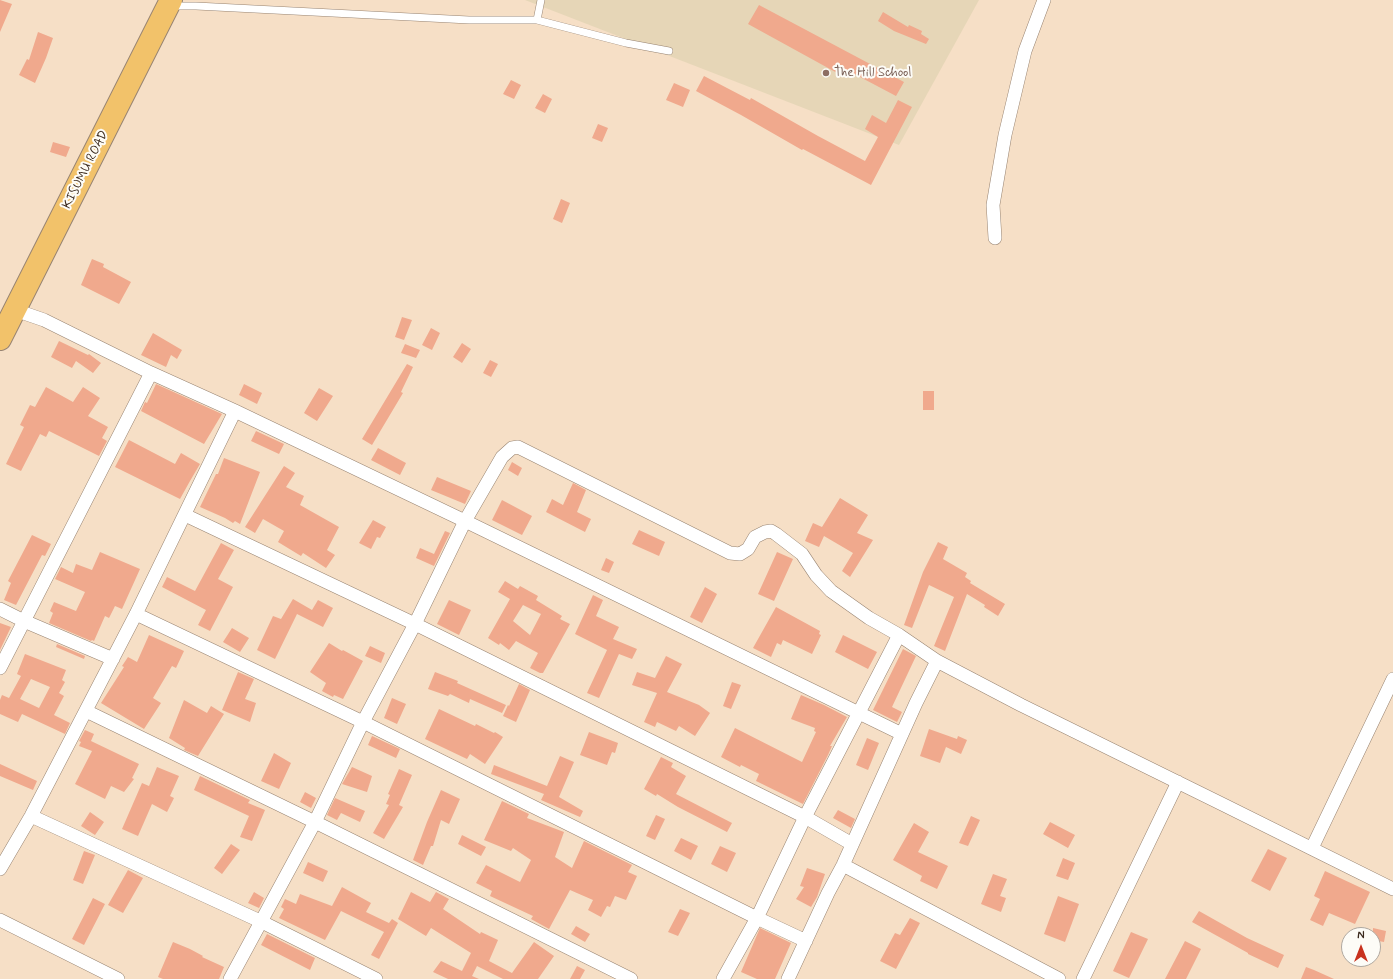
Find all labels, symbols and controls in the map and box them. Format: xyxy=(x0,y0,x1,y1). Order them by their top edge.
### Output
place label: The Hill School xyxy=(834,65,912,81)
marker: The Hill School xyxy=(821,68,831,78)
street label: KISUMU ROAD xyxy=(60,128,112,212)
north arrow xyxy=(1341,927,1381,967)
text: N xyxy=(1357,929,1365,943)

